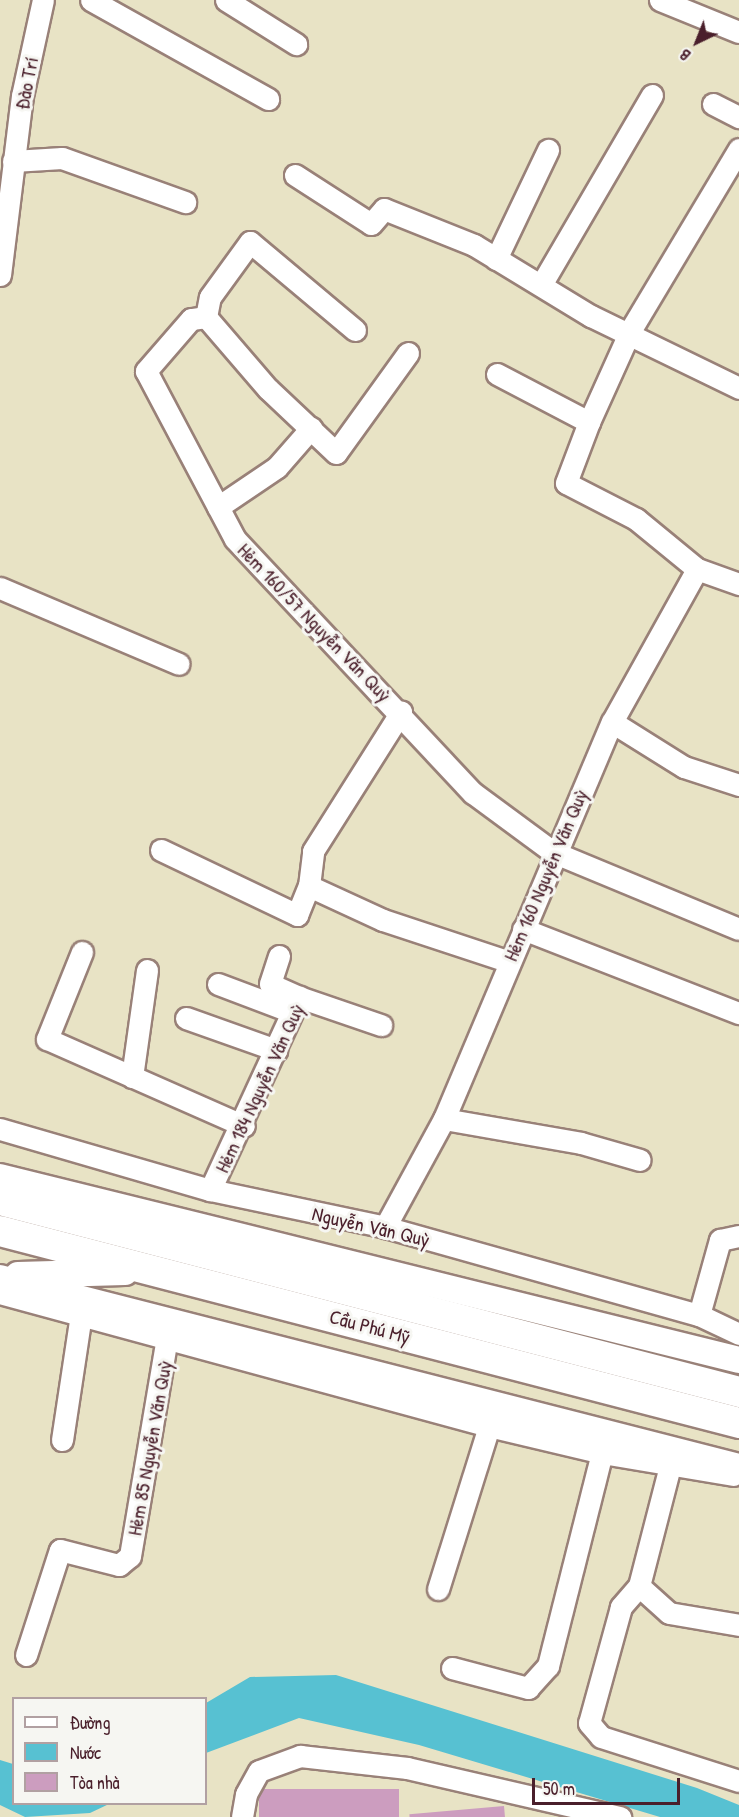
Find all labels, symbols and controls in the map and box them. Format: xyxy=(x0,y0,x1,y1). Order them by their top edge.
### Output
north arrow xyxy=(667,12,727,72)
text: B xyxy=(674,44,695,66)
street label: Đào Trí xyxy=(9,55,43,111)
street label: Hẻm 160/57 Nguyễn Văn Quỳ xyxy=(233,538,397,706)
street label: Hẻm 160 Nguyễn Văn Quỳ xyxy=(498,786,592,964)
street label: Hẻm 184 Nguyễn Văn Quỳ xyxy=(209,1000,309,1176)
street label: Nguyễn Văn Quỳ xyxy=(310,1201,432,1251)
street label: Cầu Phú Mỹ xyxy=(327,1304,413,1348)
street label: Hẻm 85 Nguyễn Văn Quỳ xyxy=(122,1359,176,1537)
legend xyxy=(12,1697,207,1805)
text: Đường xyxy=(70,1710,111,1735)
text: Nước xyxy=(70,1740,101,1765)
scale bar xyxy=(535,1766,684,1804)
text: Tòa nhà xyxy=(70,1770,120,1795)
text: 50 m xyxy=(543,1776,575,1801)

